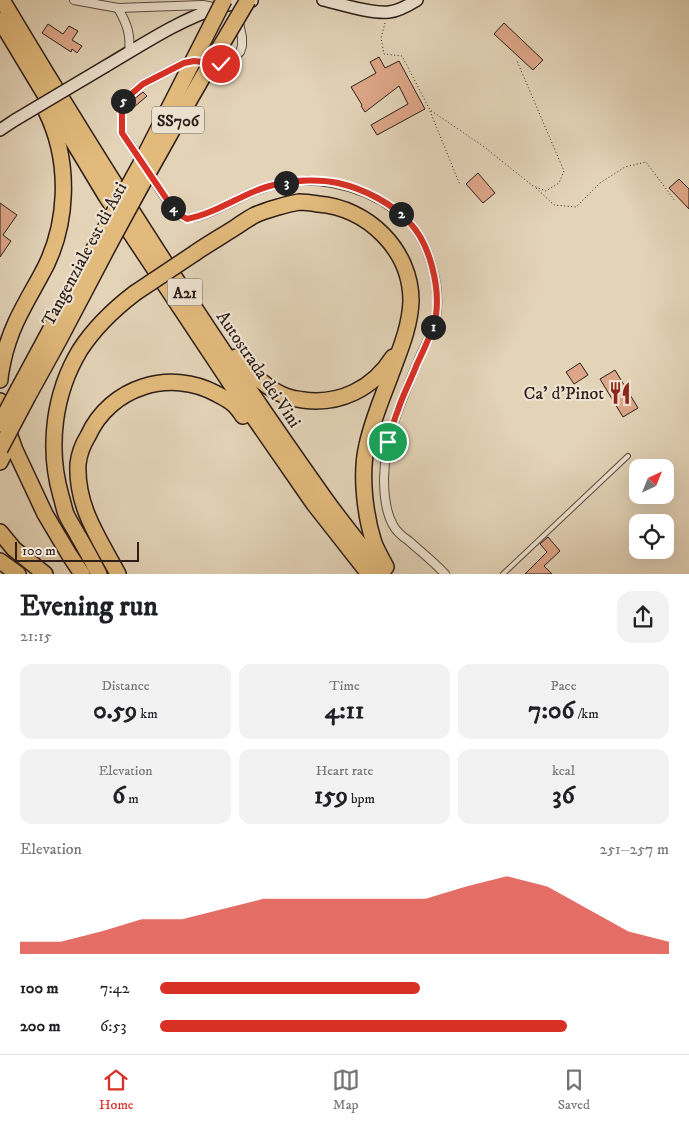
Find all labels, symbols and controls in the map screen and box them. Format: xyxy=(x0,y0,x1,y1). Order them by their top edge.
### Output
pin xyxy=(200,43,242,85)
icon: check xyxy=(207,50,235,78)
pin: 5 xyxy=(110,88,136,114)
text: 5 xyxy=(120,92,127,110)
road number: SS706 xyxy=(152,106,204,134)
pin: 3 xyxy=(274,170,298,196)
text: 3 xyxy=(284,174,289,192)
street label: Tangenziale est di Asti xyxy=(38,179,132,330)
pin: 4 xyxy=(160,196,186,220)
text: 4 xyxy=(169,199,178,217)
pin: 2 xyxy=(388,202,414,226)
text: 2 xyxy=(398,205,405,223)
road number: A21 xyxy=(168,278,202,306)
street label: Autostrada dei Vini xyxy=(211,307,305,432)
pin: 1 xyxy=(420,314,446,340)
text: 1 xyxy=(431,318,436,336)
restaurant icon: Ca' d'Pinot xyxy=(607,380,633,406)
place label: Ca' d'Pinot xyxy=(524,383,604,405)
pin xyxy=(367,421,409,463)
icon: arrive xyxy=(374,428,402,456)
north arrow xyxy=(629,459,674,504)
map controls xyxy=(629,459,674,559)
button: locate xyxy=(629,514,674,559)
scale bar xyxy=(15,539,139,562)
text: 100 m xyxy=(22,542,56,560)
text: Evening run xyxy=(20,589,158,624)
button: share xyxy=(617,591,669,643)
text: 21:15 xyxy=(20,626,52,646)
text: Distance xyxy=(101,677,150,695)
text: Time xyxy=(329,677,360,695)
text: Pace xyxy=(551,677,576,695)
text: 0.59 xyxy=(93,695,137,726)
text: 4:11 xyxy=(325,695,364,726)
text: 7:06 xyxy=(528,695,574,726)
text: km xyxy=(137,705,158,723)
text: /km xyxy=(574,705,599,723)
text: Elevation xyxy=(98,762,153,780)
text: Heart rate xyxy=(316,762,373,780)
text: kcal xyxy=(552,762,575,780)
text: 6 xyxy=(112,780,125,811)
text: 159 xyxy=(314,780,348,811)
text: 36 xyxy=(552,780,575,811)
text: m xyxy=(125,790,139,808)
text: bpm xyxy=(348,790,375,808)
text: Elevation xyxy=(20,839,82,859)
text: 251–257 m xyxy=(599,839,669,859)
text: 100 m xyxy=(20,978,59,998)
text: 7:42 xyxy=(100,978,130,998)
text: 200 m xyxy=(20,1016,61,1036)
text: 6:53 xyxy=(100,1016,126,1036)
tab: Home xyxy=(99,1066,134,1114)
tab: Map xyxy=(332,1066,360,1114)
tab: Saved xyxy=(558,1066,590,1114)

